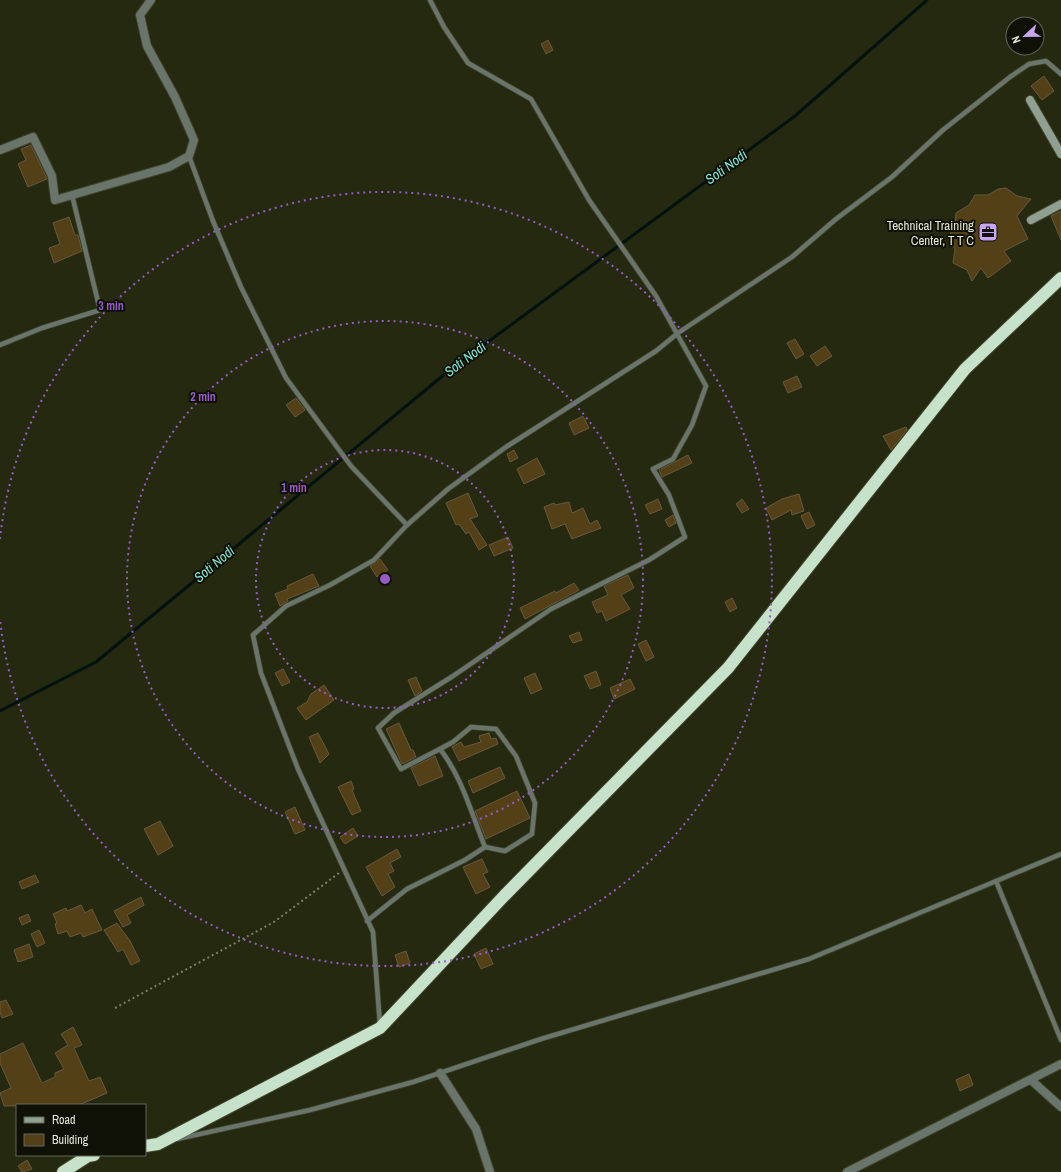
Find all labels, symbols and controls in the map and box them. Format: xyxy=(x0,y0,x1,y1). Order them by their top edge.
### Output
north arrow xyxy=(1005,16,1045,56)
text: N xyxy=(1008,34,1023,45)
water label: Soti Nodi xyxy=(701,145,751,188)
place label: Technical Training Center, T T C xyxy=(887,217,974,249)
office icon: Technical Training Center, T T C xyxy=(977,221,999,243)
text: 3 min xyxy=(98,298,124,314)
water label: Soti Nodi xyxy=(440,337,490,381)
text: 2 min xyxy=(190,389,216,405)
text: 1 min xyxy=(281,480,307,496)
water label: Soti Nodi xyxy=(190,541,239,586)
centre of rings xyxy=(378,572,392,586)
legend xyxy=(16,1104,146,1156)
text: Road xyxy=(52,1112,76,1128)
text: Building xyxy=(52,1132,89,1148)

